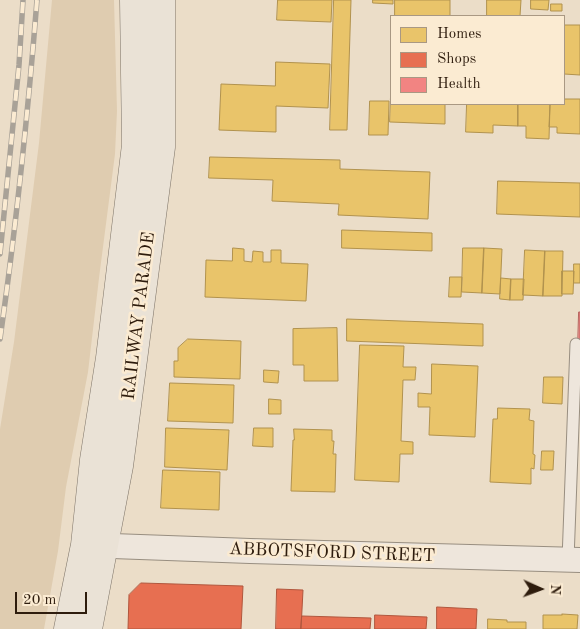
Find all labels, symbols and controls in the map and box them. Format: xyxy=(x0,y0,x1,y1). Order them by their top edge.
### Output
legend xyxy=(390,15,565,105)
text: Homes xyxy=(437,27,482,42)
text: Shops xyxy=(437,52,476,67)
text: Health xyxy=(437,77,481,92)
street label: RAILWAY PARADE xyxy=(118,231,160,401)
street label: ABBOTSFORD STREET xyxy=(228,539,436,567)
north arrow xyxy=(515,564,565,614)
scale bar xyxy=(18,582,90,614)
text: N xyxy=(548,584,562,595)
text: 20 m xyxy=(23,593,57,608)

